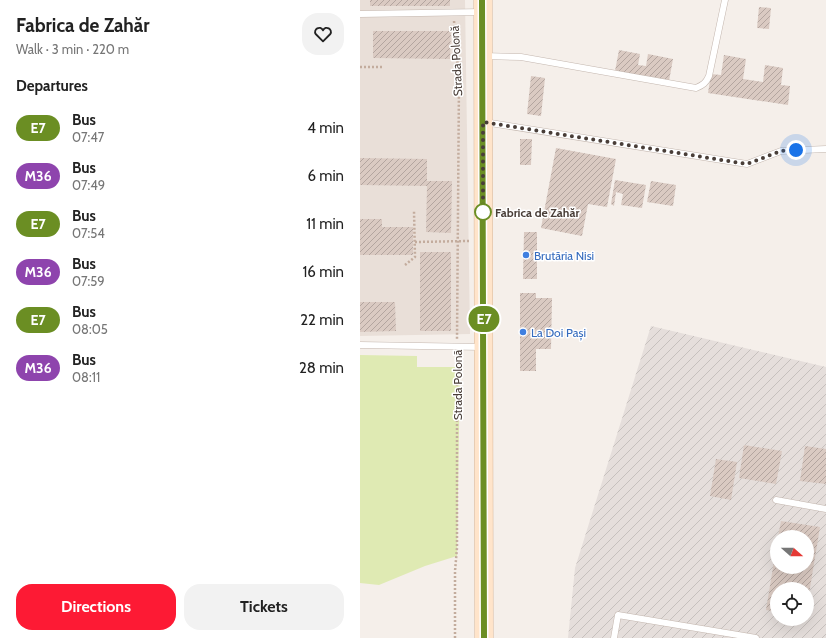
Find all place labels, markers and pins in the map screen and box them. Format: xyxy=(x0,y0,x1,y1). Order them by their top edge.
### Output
marker: Fabrica de Zahăr xyxy=(474,203,492,221)
place label: Fabrica de Zahăr xyxy=(495,205,579,220)
place label: Brutăria Nisi xyxy=(534,248,594,263)
marker: Brutăria Nisi xyxy=(521,250,531,260)
place label: La Doi Pași xyxy=(531,325,586,341)
marker: La Doi Pași xyxy=(518,327,528,337)

